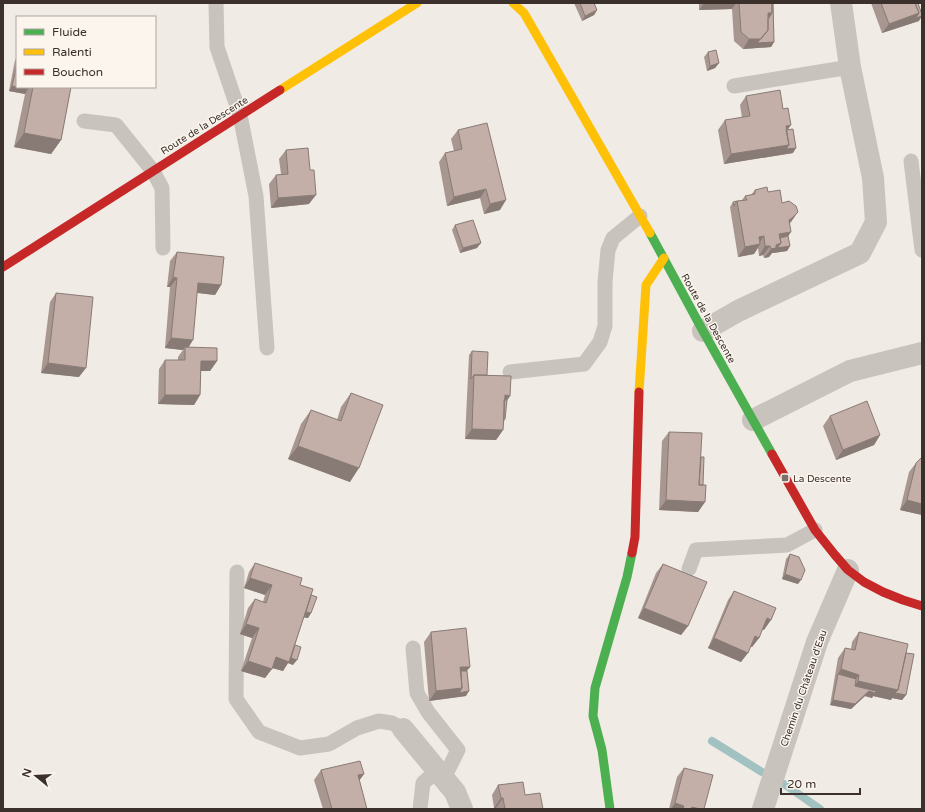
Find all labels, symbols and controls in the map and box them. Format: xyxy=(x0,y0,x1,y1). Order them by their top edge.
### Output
legend xyxy=(16,16,156,88)
text: Fluide xyxy=(52,25,87,39)
text: Ralenti xyxy=(52,45,92,59)
text: Bouchon xyxy=(52,65,103,79)
street label: Route de la Descente xyxy=(159,94,251,158)
street label: Route de la Descente xyxy=(678,272,738,366)
marker: La Descente xyxy=(780,473,790,483)
place label: La Descente xyxy=(793,473,851,485)
street label: Chemin du Château d'Eau xyxy=(778,628,830,748)
north arrow xyxy=(16,756,56,796)
text: N xyxy=(19,767,35,779)
scale bar xyxy=(781,770,860,796)
text: 20 m xyxy=(787,777,816,791)

